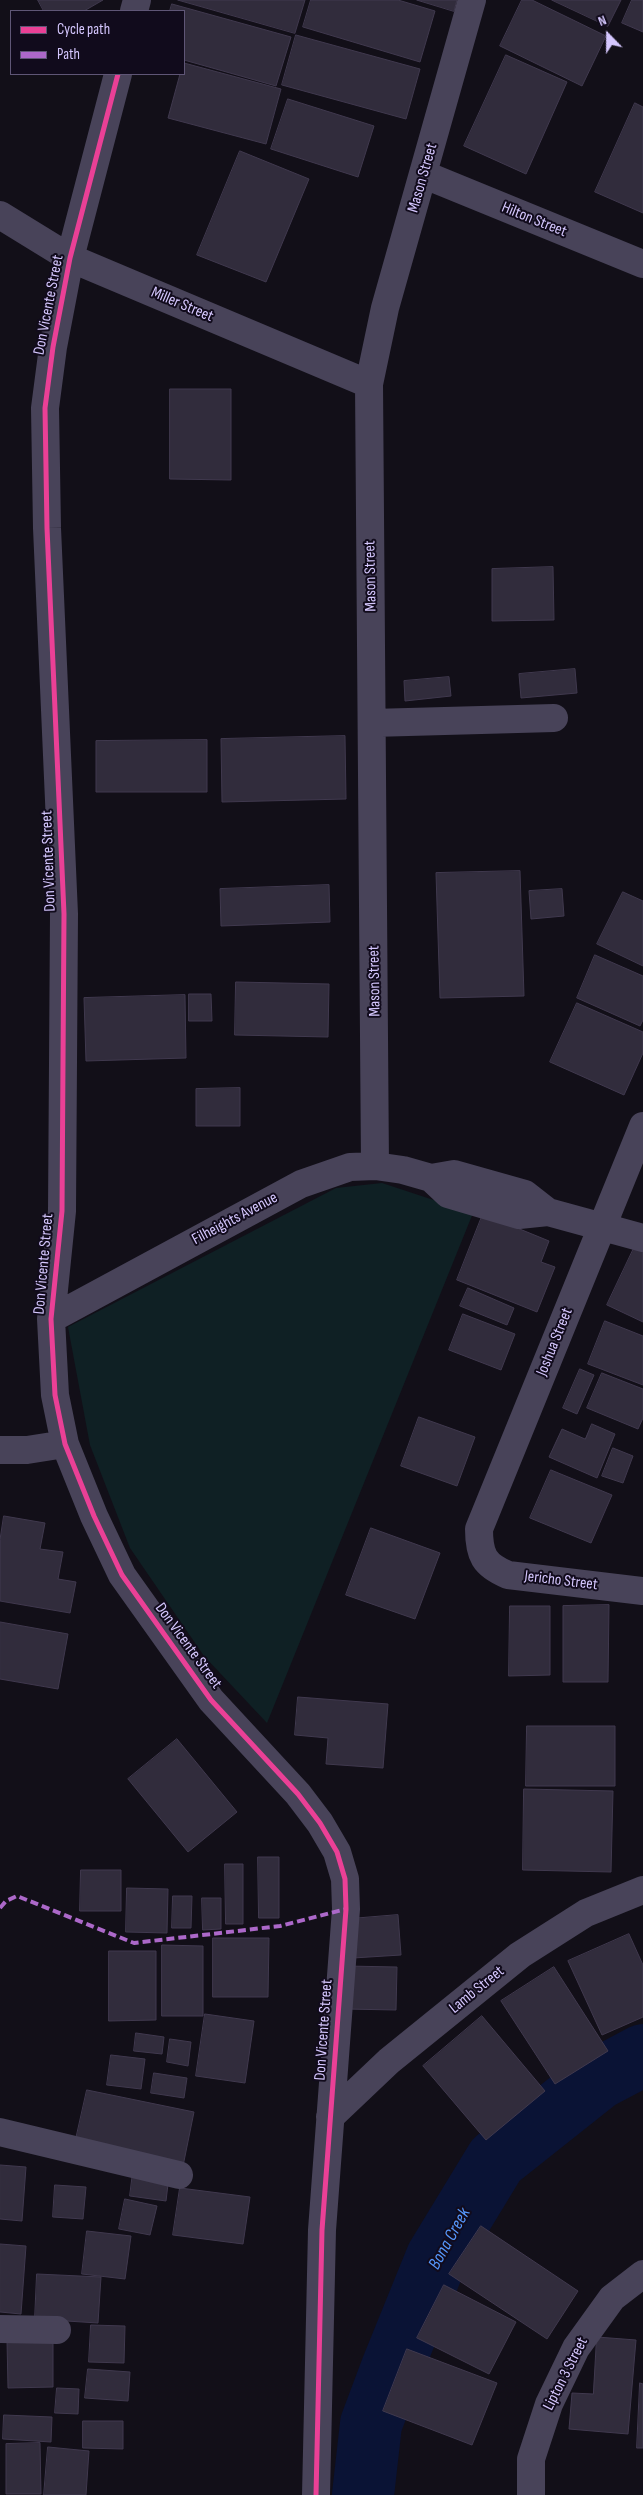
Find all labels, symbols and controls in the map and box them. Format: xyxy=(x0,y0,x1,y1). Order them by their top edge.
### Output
legend xyxy=(10,10,185,75)
north arrow xyxy=(583,10,633,60)
text: N xyxy=(596,11,609,30)
text: Cycle path xyxy=(57,20,110,39)
text: Path xyxy=(57,45,80,64)
street label: Mason Street xyxy=(404,141,442,215)
street label: Hilton Street xyxy=(499,198,569,242)
street label: Don Vicente Street xyxy=(30,253,68,357)
street label: Miller Street xyxy=(148,283,216,327)
street label: Mason Street xyxy=(361,540,381,612)
street label: Don Vicente Street xyxy=(38,810,60,912)
street label: Mason Street xyxy=(365,945,385,1017)
street label: Filheights Avenue xyxy=(189,1188,281,1250)
street label: Don Vicente Street xyxy=(30,1213,58,1315)
street label: Joshua Street xyxy=(533,1305,577,1379)
street label: Jericho Street xyxy=(523,1567,599,1595)
street label: Don Vicente Street xyxy=(150,1599,226,1693)
street label: Lamb Street xyxy=(446,1962,508,2018)
street label: Don Vicente Street xyxy=(311,1979,337,2081)
water label: Bona Creek xyxy=(424,2205,476,2273)
street label: Lipton 3 Street xyxy=(539,2334,593,2414)

